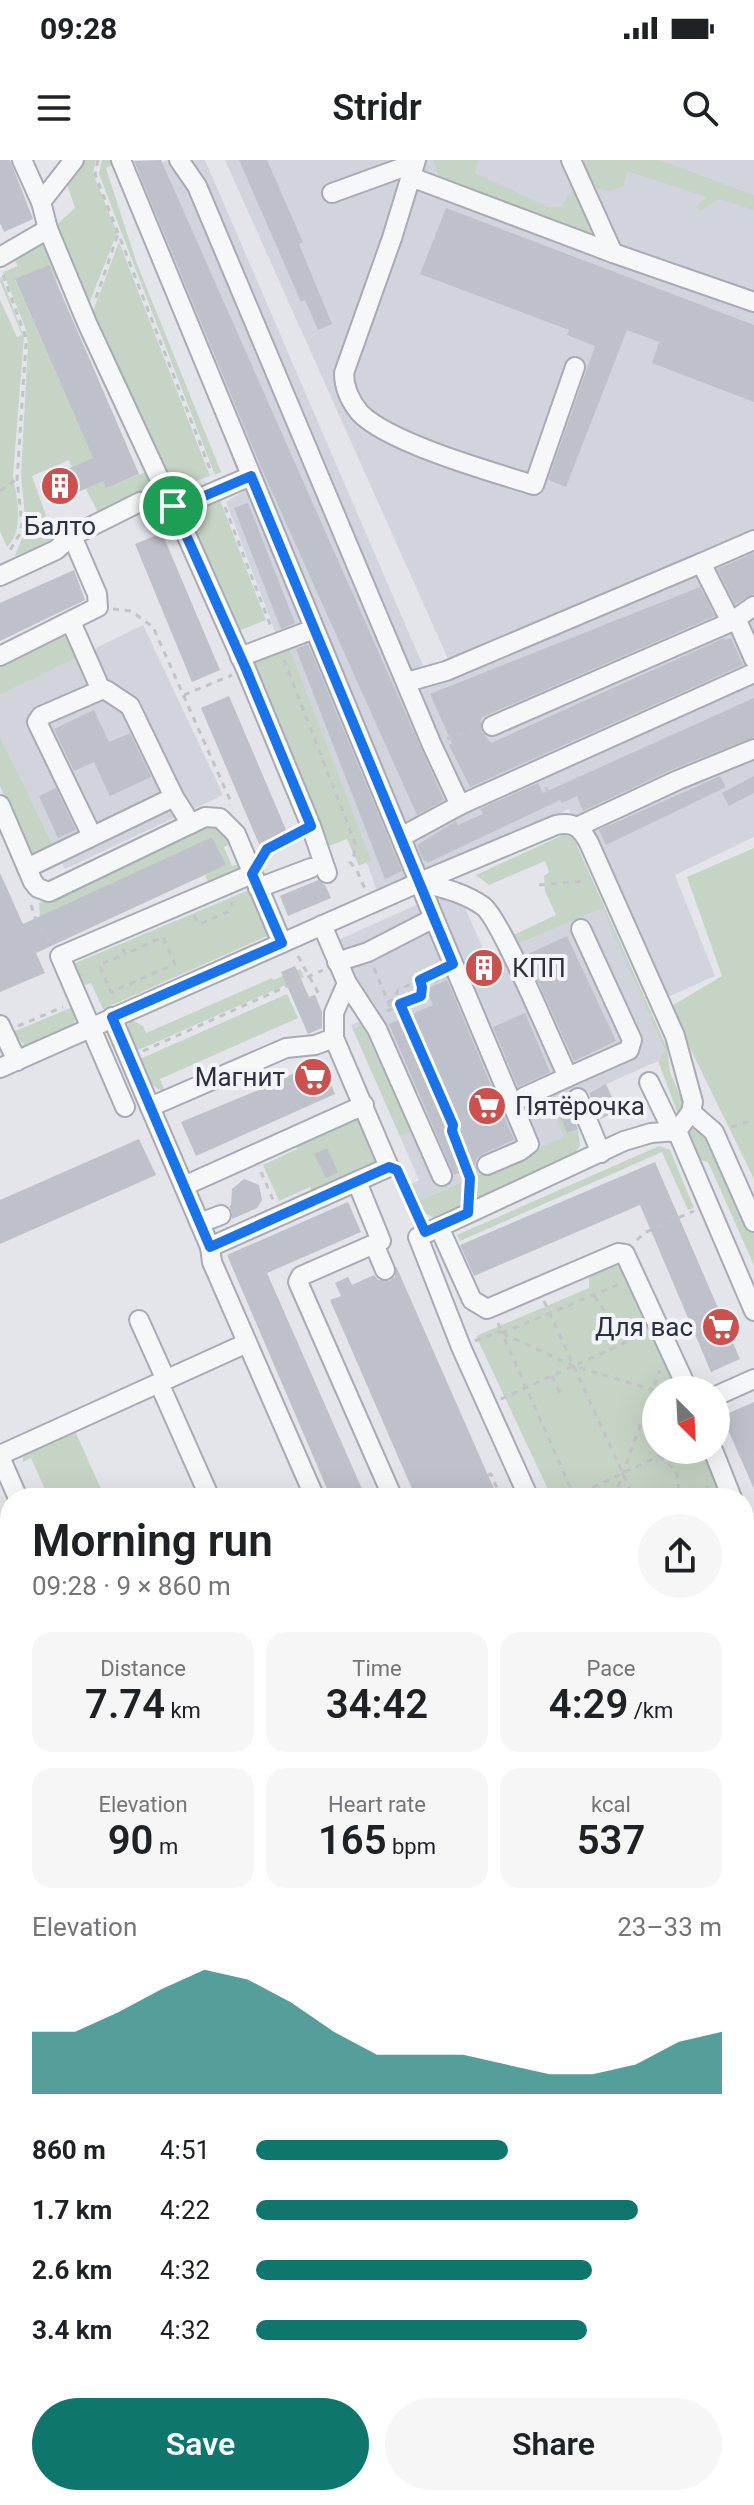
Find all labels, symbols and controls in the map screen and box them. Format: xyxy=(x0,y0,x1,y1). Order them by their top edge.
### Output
text: 09:28 xyxy=(40,11,117,46)
icon: menu xyxy=(32,86,76,130)
icon: search xyxy=(678,86,722,130)
text: Stridr xyxy=(332,87,422,129)
building icon: Балто xyxy=(39,465,81,507)
pin xyxy=(139,472,207,540)
icon: arrive xyxy=(151,484,195,528)
place label: Балто xyxy=(24,511,96,541)
building icon: КПП xyxy=(463,947,505,989)
place label: КПП xyxy=(512,953,566,983)
supermarket icon: Магнит xyxy=(292,1056,334,1098)
place label: Магнит xyxy=(195,1062,285,1092)
supermarket icon: Пятёрочка xyxy=(466,1085,508,1127)
place label: Пятёрочка xyxy=(515,1091,645,1121)
supermarket icon: Для вас xyxy=(700,1306,742,1348)
place label: Для вас xyxy=(595,1312,693,1342)
north arrow xyxy=(642,1376,730,1464)
map controls xyxy=(642,1376,730,1464)
button: share xyxy=(638,1514,722,1598)
text: Morning run xyxy=(32,1515,273,1567)
text: 09:28 · 9 × 860 m xyxy=(32,1571,231,1601)
text: Distance xyxy=(100,1656,186,1681)
text: Time xyxy=(352,1656,402,1681)
text: Pace xyxy=(587,1656,635,1681)
text: 7.74 xyxy=(85,1681,165,1728)
text: 34:42 xyxy=(326,1681,428,1728)
text: 4:29 xyxy=(549,1681,628,1728)
text: km xyxy=(165,1698,201,1723)
text: /km xyxy=(628,1698,673,1723)
text: Elevation xyxy=(98,1792,188,1817)
text: Heart rate xyxy=(328,1792,426,1817)
text: kcal xyxy=(591,1792,631,1817)
text: 90 xyxy=(108,1817,153,1864)
text: 165 xyxy=(318,1817,387,1864)
text: 537 xyxy=(577,1817,645,1864)
text: m xyxy=(153,1834,178,1859)
text: bpm xyxy=(387,1834,436,1859)
text: Elevation xyxy=(32,1912,137,1942)
text: 23–33 m xyxy=(617,1912,722,1942)
text: 860 m xyxy=(32,2135,106,2165)
text: 4:51 xyxy=(160,2135,210,2165)
text: 1.7 km xyxy=(32,2195,112,2225)
text: 4:22 xyxy=(160,2195,210,2225)
text: 2.6 km xyxy=(32,2255,112,2285)
text: 4:32 xyxy=(160,2255,210,2285)
text: 3.4 km xyxy=(32,2315,112,2345)
text: 4:32 xyxy=(160,2315,210,2345)
button: Save xyxy=(32,2398,369,2490)
button: Share xyxy=(385,2398,722,2490)

